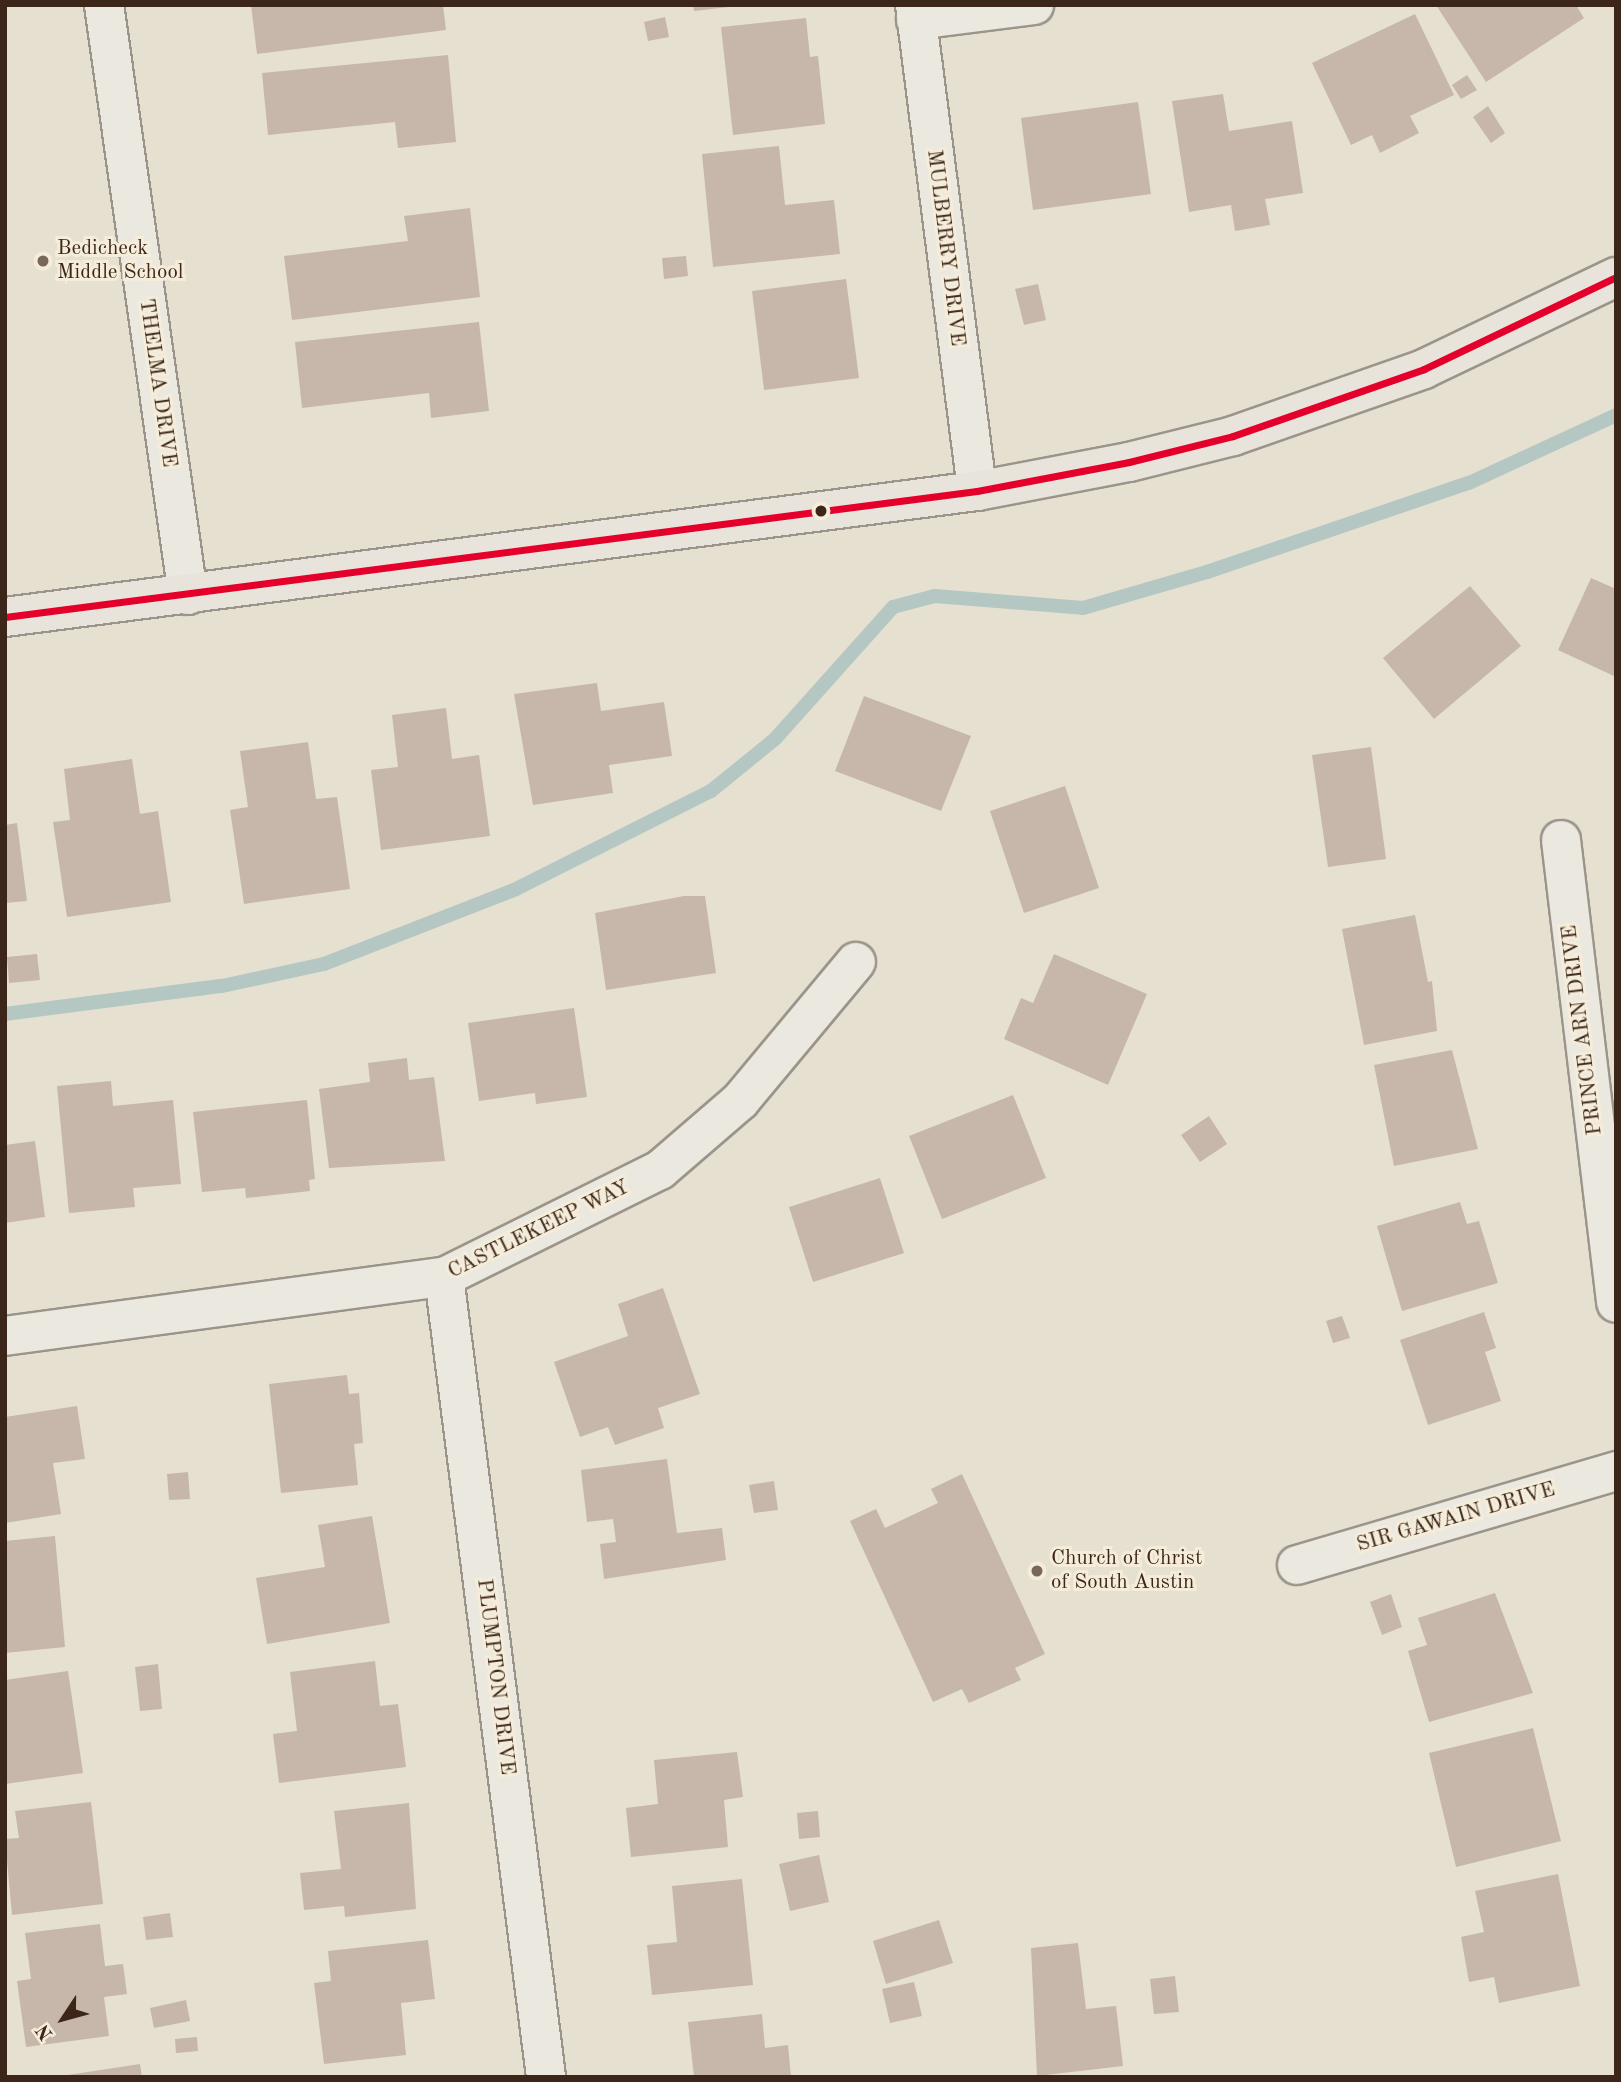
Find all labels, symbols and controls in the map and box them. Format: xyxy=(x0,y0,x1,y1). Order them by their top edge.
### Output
street label: MULBERRY DRIVE xyxy=(920,148,970,348)
place label: Bedicheck Middle School xyxy=(57,236,184,286)
marker: Bedicheck Middle School xyxy=(35,253,51,269)
street label: THELMA DRIVE xyxy=(133,297,181,469)
unlabelled marker xyxy=(814,504,828,518)
street label: PRINCE ARN DRIVE xyxy=(1558,923,1608,1137)
street label: CASTLEKEEP WAY xyxy=(444,1175,634,1285)
street label: SIR GAWAIN DRIVE xyxy=(1354,1478,1558,1558)
place label: Church of Christ of South Austin xyxy=(1051,1546,1202,1596)
marker: Church of Christ of South Austin xyxy=(1029,1563,1045,1579)
street label: PLUMPTON DRIVE xyxy=(470,1577,520,1777)
north arrow xyxy=(28,1984,98,2054)
text: N xyxy=(34,2020,58,2043)

